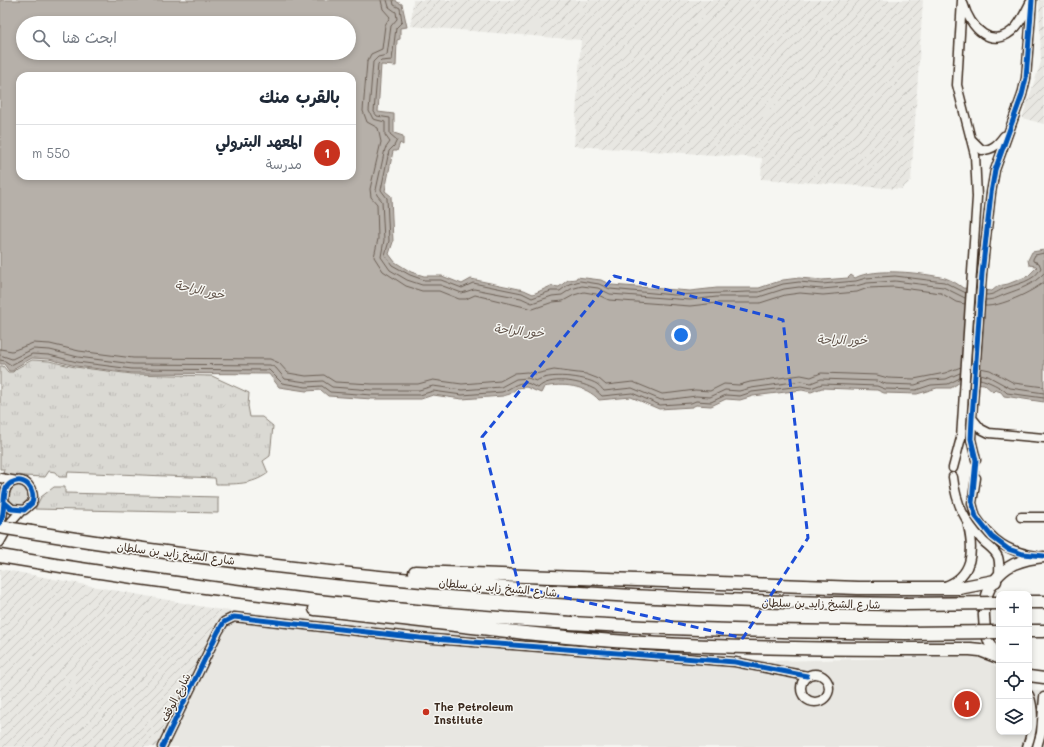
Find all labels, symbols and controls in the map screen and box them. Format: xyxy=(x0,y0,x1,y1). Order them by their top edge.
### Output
search box xyxy=(16,16,356,60)
icon: search xyxy=(30,27,52,49)
text: ابحث هنا xyxy=(62,27,117,47)
text: بالقرب منك xyxy=(259,85,340,107)
text: المعهد البترولي xyxy=(216,131,302,151)
text: 550 m xyxy=(32,144,70,161)
text: 1 xyxy=(324,144,330,161)
text: مدرسة xyxy=(266,155,302,172)
water label: خور الراحة xyxy=(174,276,227,302)
water label: خور الراحة xyxy=(493,320,546,340)
your location xyxy=(671,325,691,345)
water label: خور الراحة xyxy=(817,331,868,347)
street label: شارع الشيخ زايد بن سلطان xyxy=(116,538,236,570)
street label: شارع الشيخ زايد بن سلطان xyxy=(438,574,558,602)
map controls xyxy=(996,591,1032,735)
button: + xyxy=(996,591,1032,627)
street label: شارع الشيخ زايد بن سلطان xyxy=(761,594,880,614)
button: − xyxy=(996,627,1032,663)
button: locate xyxy=(996,663,1032,699)
street label: شارع الوقف xyxy=(156,670,195,725)
pin: 1 xyxy=(954,689,980,719)
place label: The Petroleum Institute xyxy=(434,699,514,727)
button: layers xyxy=(996,699,1032,735)
marker: The Petroleum Institute xyxy=(421,707,431,717)

